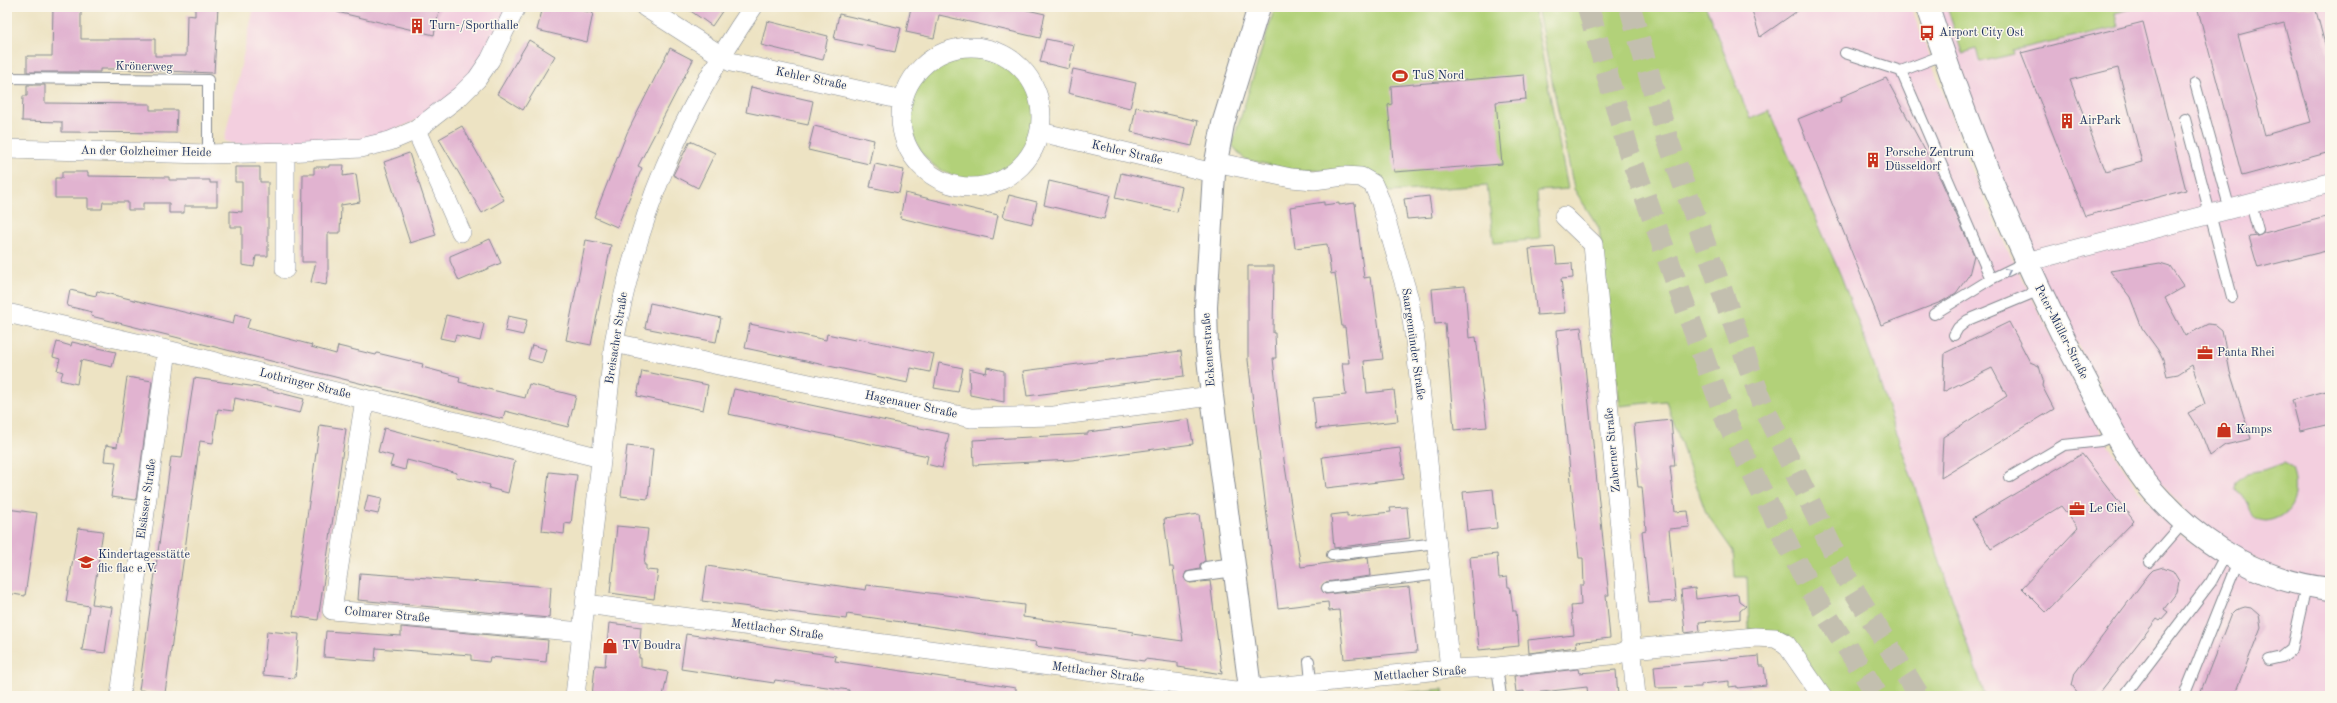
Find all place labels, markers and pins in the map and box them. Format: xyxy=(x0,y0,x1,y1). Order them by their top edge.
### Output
building icon: Turn-/Sporthalle xyxy=(408,17,426,35)
place label: Turn-/Sporthalle xyxy=(429,20,519,32)
bus stop icon: Airport City Ost xyxy=(1918,24,1936,42)
place label: Airport City Ost xyxy=(1939,27,2024,39)
sports icon: TuS Nord xyxy=(1391,67,1409,85)
place label: TuS Nord xyxy=(1412,70,1464,82)
building icon: AirPark xyxy=(2058,112,2076,130)
place label: AirPark xyxy=(2079,115,2121,127)
place label: Porsche Zentrum Düsseldorf xyxy=(1885,147,1975,173)
building icon: Porsche Zentrum Düsseldorf xyxy=(1864,151,1882,169)
office icon: Panta Rhei xyxy=(2196,344,2214,362)
place label: Panta Rhei xyxy=(2217,347,2274,359)
shop icon: Kamps xyxy=(2215,421,2233,439)
place label: Kamps xyxy=(2236,424,2272,436)
office icon: Le Ciel xyxy=(2068,500,2086,518)
place label: Le Ciel xyxy=(2089,503,2126,515)
place label: Kindertagesstätte flic flac e.V. xyxy=(98,549,191,575)
school or university icon: Kindertagesstätte flic flac e.V. xyxy=(77,553,95,571)
shop icon: TV Boudra xyxy=(601,637,619,655)
place label: TV Boudra xyxy=(622,640,681,652)

